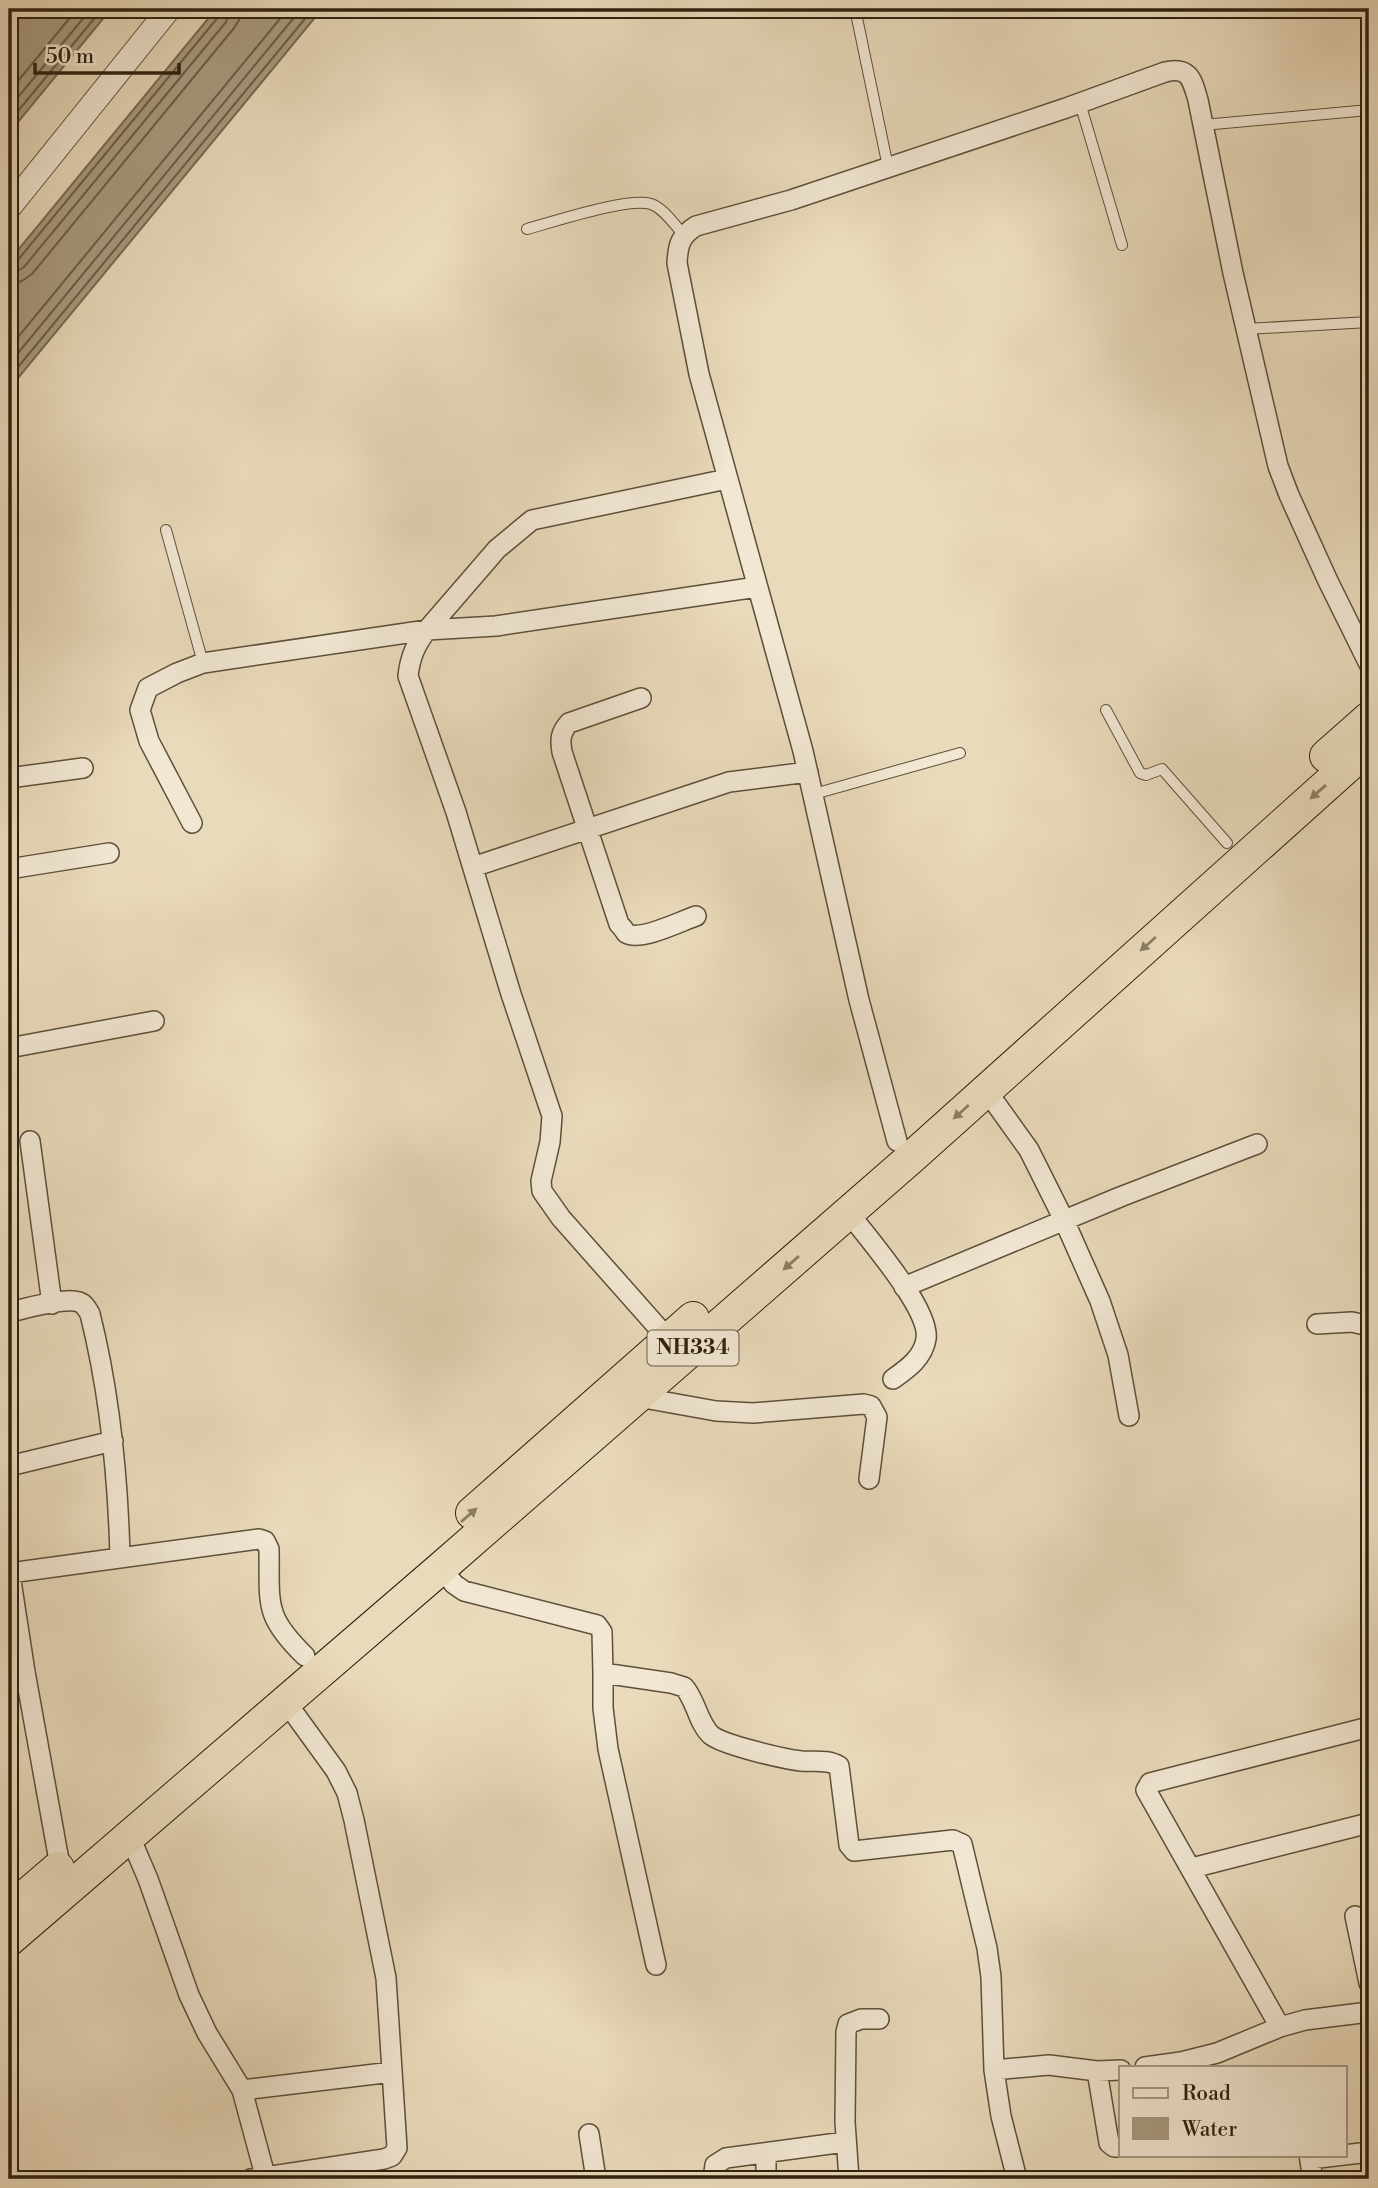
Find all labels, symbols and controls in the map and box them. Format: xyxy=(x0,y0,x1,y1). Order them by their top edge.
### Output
scale bar xyxy=(35,32,178,76)
text: 50 m xyxy=(46,44,94,70)
one-way arrow xyxy=(1309,784,1327,800)
one-way arrow xyxy=(1140,935,1157,951)
one-way arrow xyxy=(952,1104,970,1120)
one-way arrow xyxy=(782,1255,799,1270)
road number: NH334 xyxy=(648,1330,738,1366)
one-way arrow xyxy=(461,1508,478,1523)
legend xyxy=(1119,2066,1346,2156)
text: Road xyxy=(1182,2081,1231,2107)
text: Water xyxy=(1181,2117,1237,2143)

